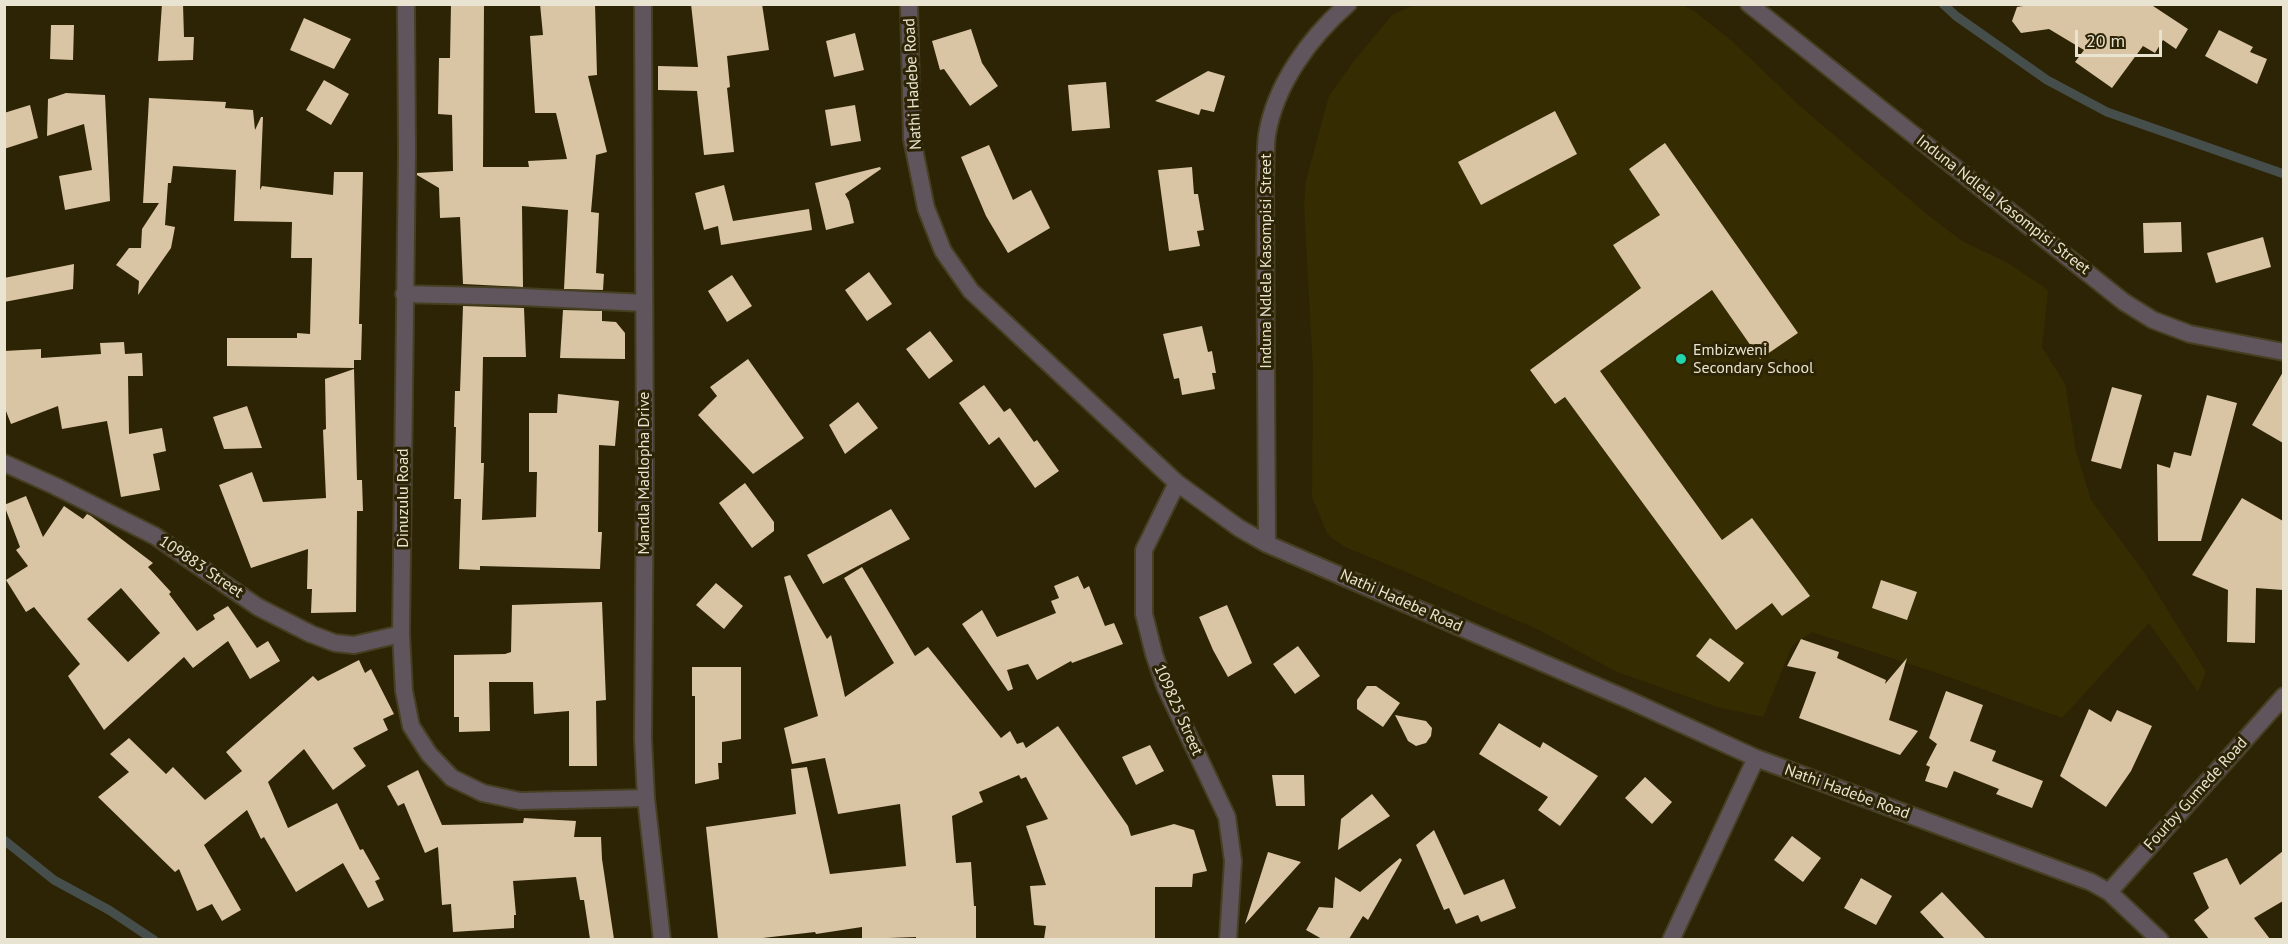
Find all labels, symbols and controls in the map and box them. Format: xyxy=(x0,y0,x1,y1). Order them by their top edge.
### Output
street label: Nathi Hadebe Road xyxy=(900,18,926,150)
scale bar xyxy=(2078,18,2165,56)
text: 20 m xyxy=(2086,29,2125,52)
street label: Induna Ndlela Kasompisi Street xyxy=(1912,131,2094,279)
street label: Induna Ndlela Kasompisi Street xyxy=(1256,153,1276,369)
place label: Embizweni Secondary School xyxy=(1693,340,1814,378)
marker: Embizweni Secondary School xyxy=(1674,352,1688,366)
street label: Mandla Madlopha Drive xyxy=(634,392,654,554)
street label: Dinuzulu Road xyxy=(393,448,413,548)
street label: 109883 Street xyxy=(155,532,247,602)
street label: Nathi Hadebe Road xyxy=(1337,565,1465,637)
street label: 109825 Street xyxy=(1149,662,1207,758)
street label: Fourby Gumede Road xyxy=(2140,734,2252,854)
street label: Nathi Hadebe Road xyxy=(1782,760,1912,824)

